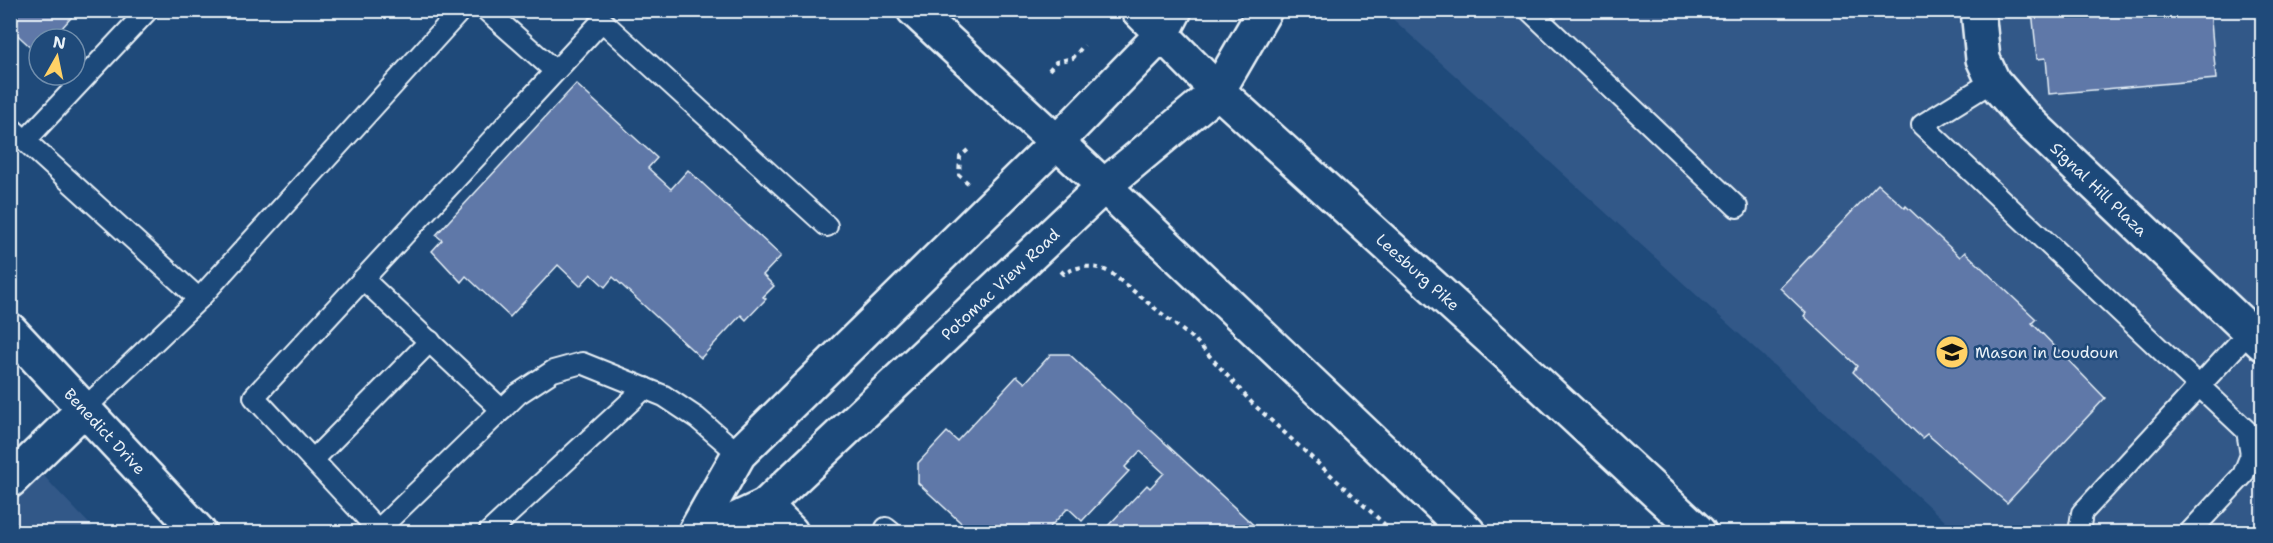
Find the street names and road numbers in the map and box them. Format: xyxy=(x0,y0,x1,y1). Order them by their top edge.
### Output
street label: Signal Hill Plaza xyxy=(2046,138,2152,241)
street label: Potomac View Road xyxy=(936,224,1064,345)
street label: Leesburg Pike xyxy=(1371,229,1464,316)
street label: Benedict Drive xyxy=(59,384,150,479)

